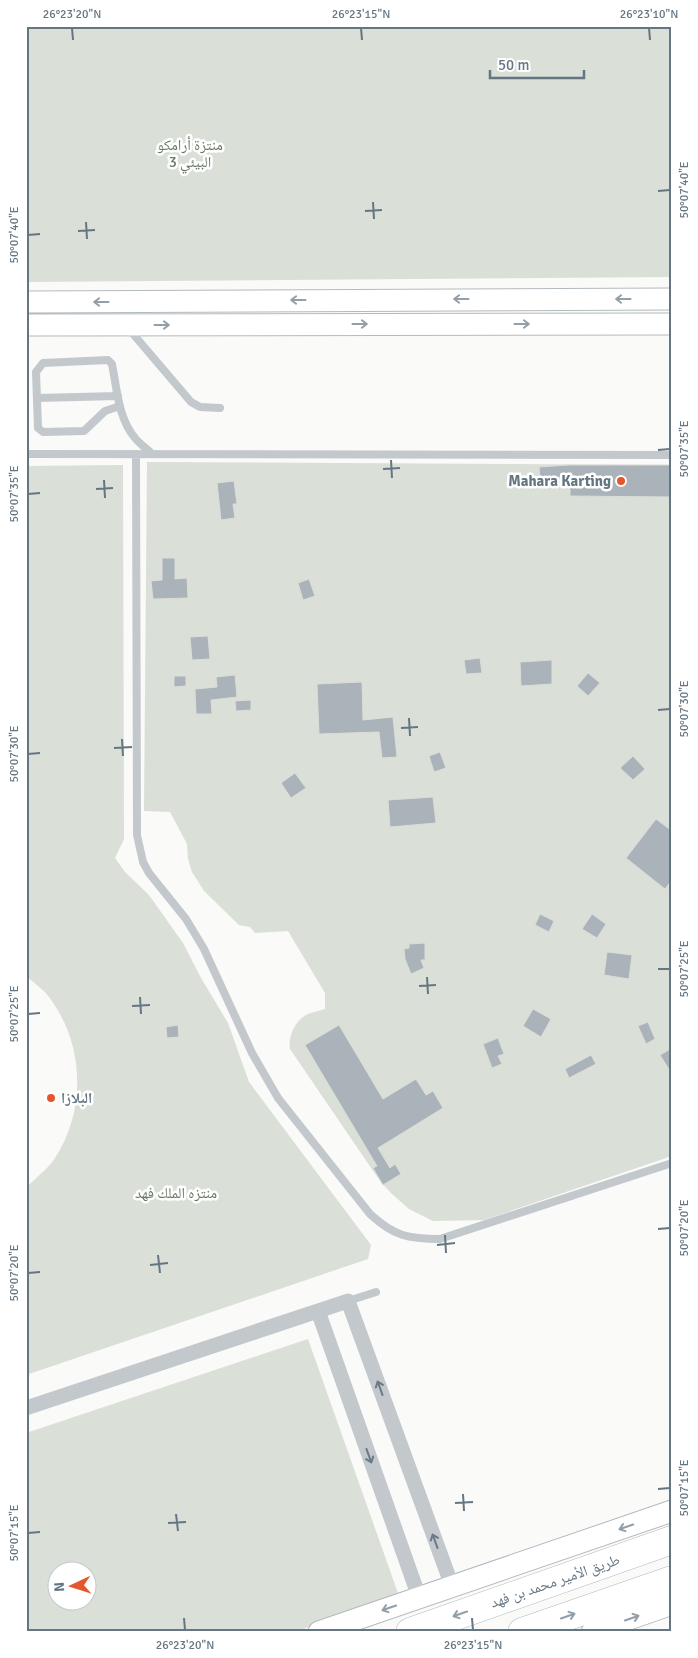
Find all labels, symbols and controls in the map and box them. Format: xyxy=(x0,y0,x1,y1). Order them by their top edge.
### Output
text: 26°23'20"N xyxy=(43,7,101,22)
text: 26°23'15"N xyxy=(332,7,390,22)
text: 26°23'10"N xyxy=(620,7,678,22)
scale bar xyxy=(490,48,584,80)
text: 50 m xyxy=(498,56,529,74)
park label: منتزة أرامكو البيئي 3 xyxy=(157,136,223,174)
text: 50°07'40"E xyxy=(677,161,692,219)
text: 50°07'40"E xyxy=(7,206,22,264)
one-way arrow xyxy=(453,294,469,304)
one-way arrow xyxy=(615,294,632,304)
one-way arrow xyxy=(290,295,306,305)
one-way arrow xyxy=(93,297,109,306)
one-way arrow xyxy=(352,319,368,329)
one-way arrow xyxy=(514,319,530,329)
one-way arrow xyxy=(154,320,170,330)
text: 50°07'35"E xyxy=(677,420,692,478)
text: 50°07'35"E xyxy=(7,465,22,523)
place label: Mahara Karting xyxy=(508,472,611,490)
marker: Mahara Karting xyxy=(615,475,627,487)
text: 50°07'30"E xyxy=(677,680,692,738)
text: 50°07'30"E xyxy=(7,725,22,783)
text: 50°07'25"E xyxy=(677,940,692,998)
text: 50°07'25"E xyxy=(7,985,22,1043)
place label: البلازا xyxy=(61,1089,92,1107)
marker: البلازا xyxy=(45,1092,57,1104)
park label: منتزه الملك فهد xyxy=(135,1184,217,1202)
text: 50°07'20"E xyxy=(677,1199,692,1257)
text: 50°07'20"E xyxy=(7,1244,22,1302)
one-way arrow xyxy=(375,1381,384,1396)
one-way arrow xyxy=(365,1448,374,1464)
text: 50°07'15"E xyxy=(677,1459,692,1517)
text: 50°07'15"E xyxy=(7,1504,22,1562)
one-way arrow xyxy=(618,1523,634,1532)
one-way arrow xyxy=(430,1533,439,1549)
street label: طريق الأمير محمد بن فهد xyxy=(488,1550,623,1613)
north arrow xyxy=(48,1560,98,1610)
text: N xyxy=(51,1581,68,1592)
one-way arrow xyxy=(382,1604,397,1613)
one-way arrow xyxy=(453,1610,469,1619)
one-way arrow xyxy=(560,1611,576,1620)
one-way arrow xyxy=(624,1613,639,1622)
text: 26°23'20"N xyxy=(156,1638,214,1653)
text: 26°23'15"N xyxy=(444,1638,502,1653)

